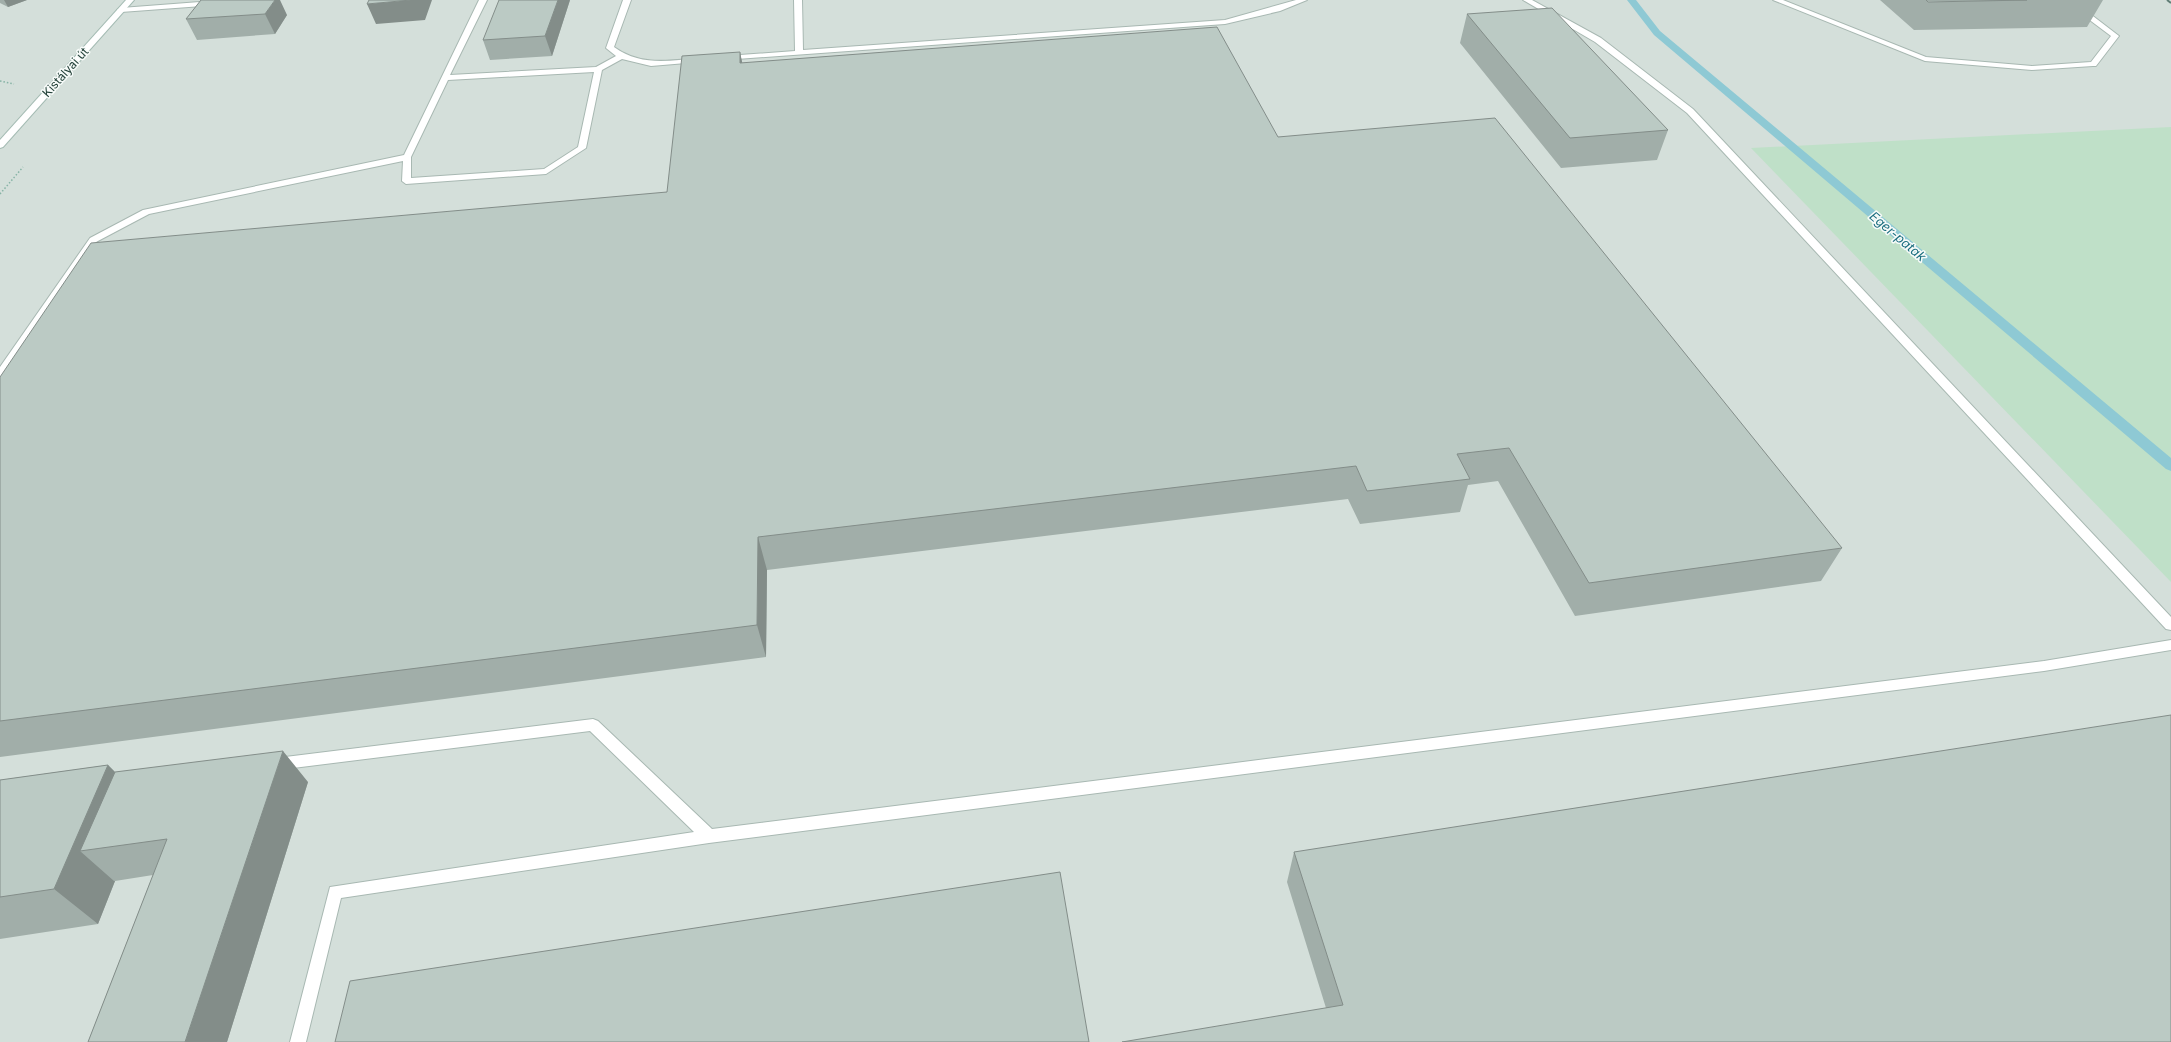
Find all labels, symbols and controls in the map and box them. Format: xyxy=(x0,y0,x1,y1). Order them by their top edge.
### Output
street label: Kistályai út xyxy=(39,44,91,100)
water label: Eger-patak xyxy=(1866,208,1930,265)

